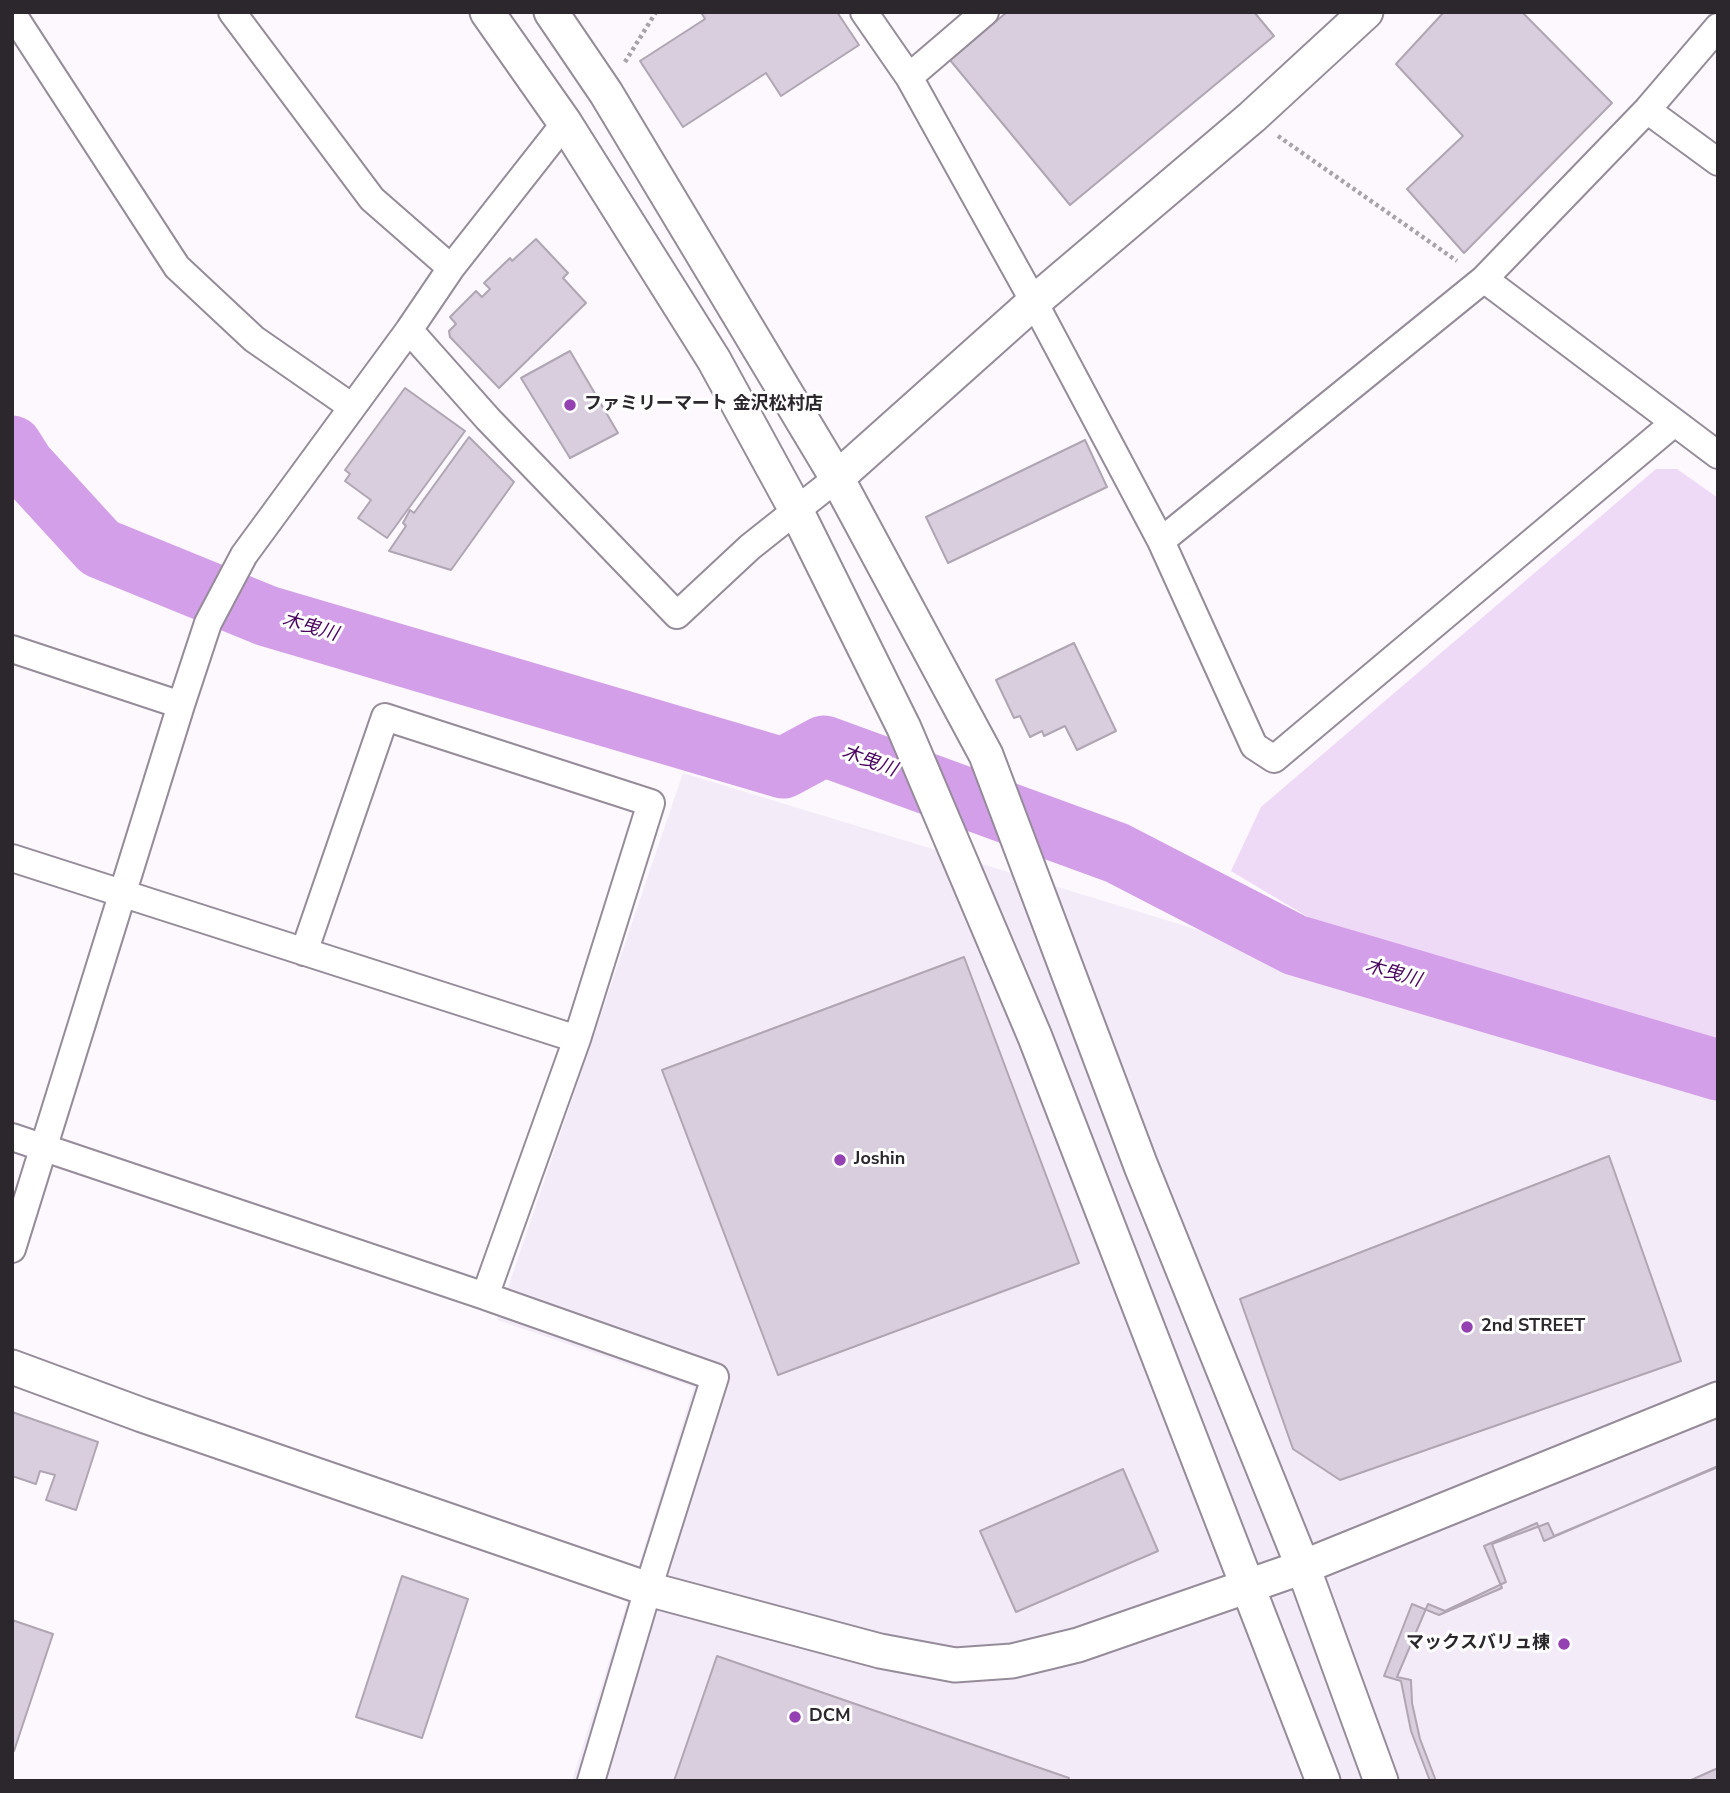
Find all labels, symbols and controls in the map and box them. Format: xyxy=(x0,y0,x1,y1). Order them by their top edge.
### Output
place label: ファミリーマート 金沢松村店 xyxy=(584,394,823,416)
marker: ファミリーマート 金沢松村店 xyxy=(562,397,578,413)
water label: 木曳川 xyxy=(279,609,341,647)
water label: 木曳川 xyxy=(838,742,900,782)
water label: 木曳川 xyxy=(1362,955,1424,993)
place label: Joshin xyxy=(854,1149,905,1171)
marker: Joshin xyxy=(832,1152,848,1168)
place label: 2nd STREET xyxy=(1481,1316,1585,1338)
marker: 2nd STREET xyxy=(1459,1319,1475,1335)
place label: マックスバリュ棟 xyxy=(1406,1633,1550,1655)
marker: マックスバリュ棟 xyxy=(1556,1636,1572,1652)
place label: DCM xyxy=(809,1706,851,1728)
marker: DCM xyxy=(787,1709,803,1725)

